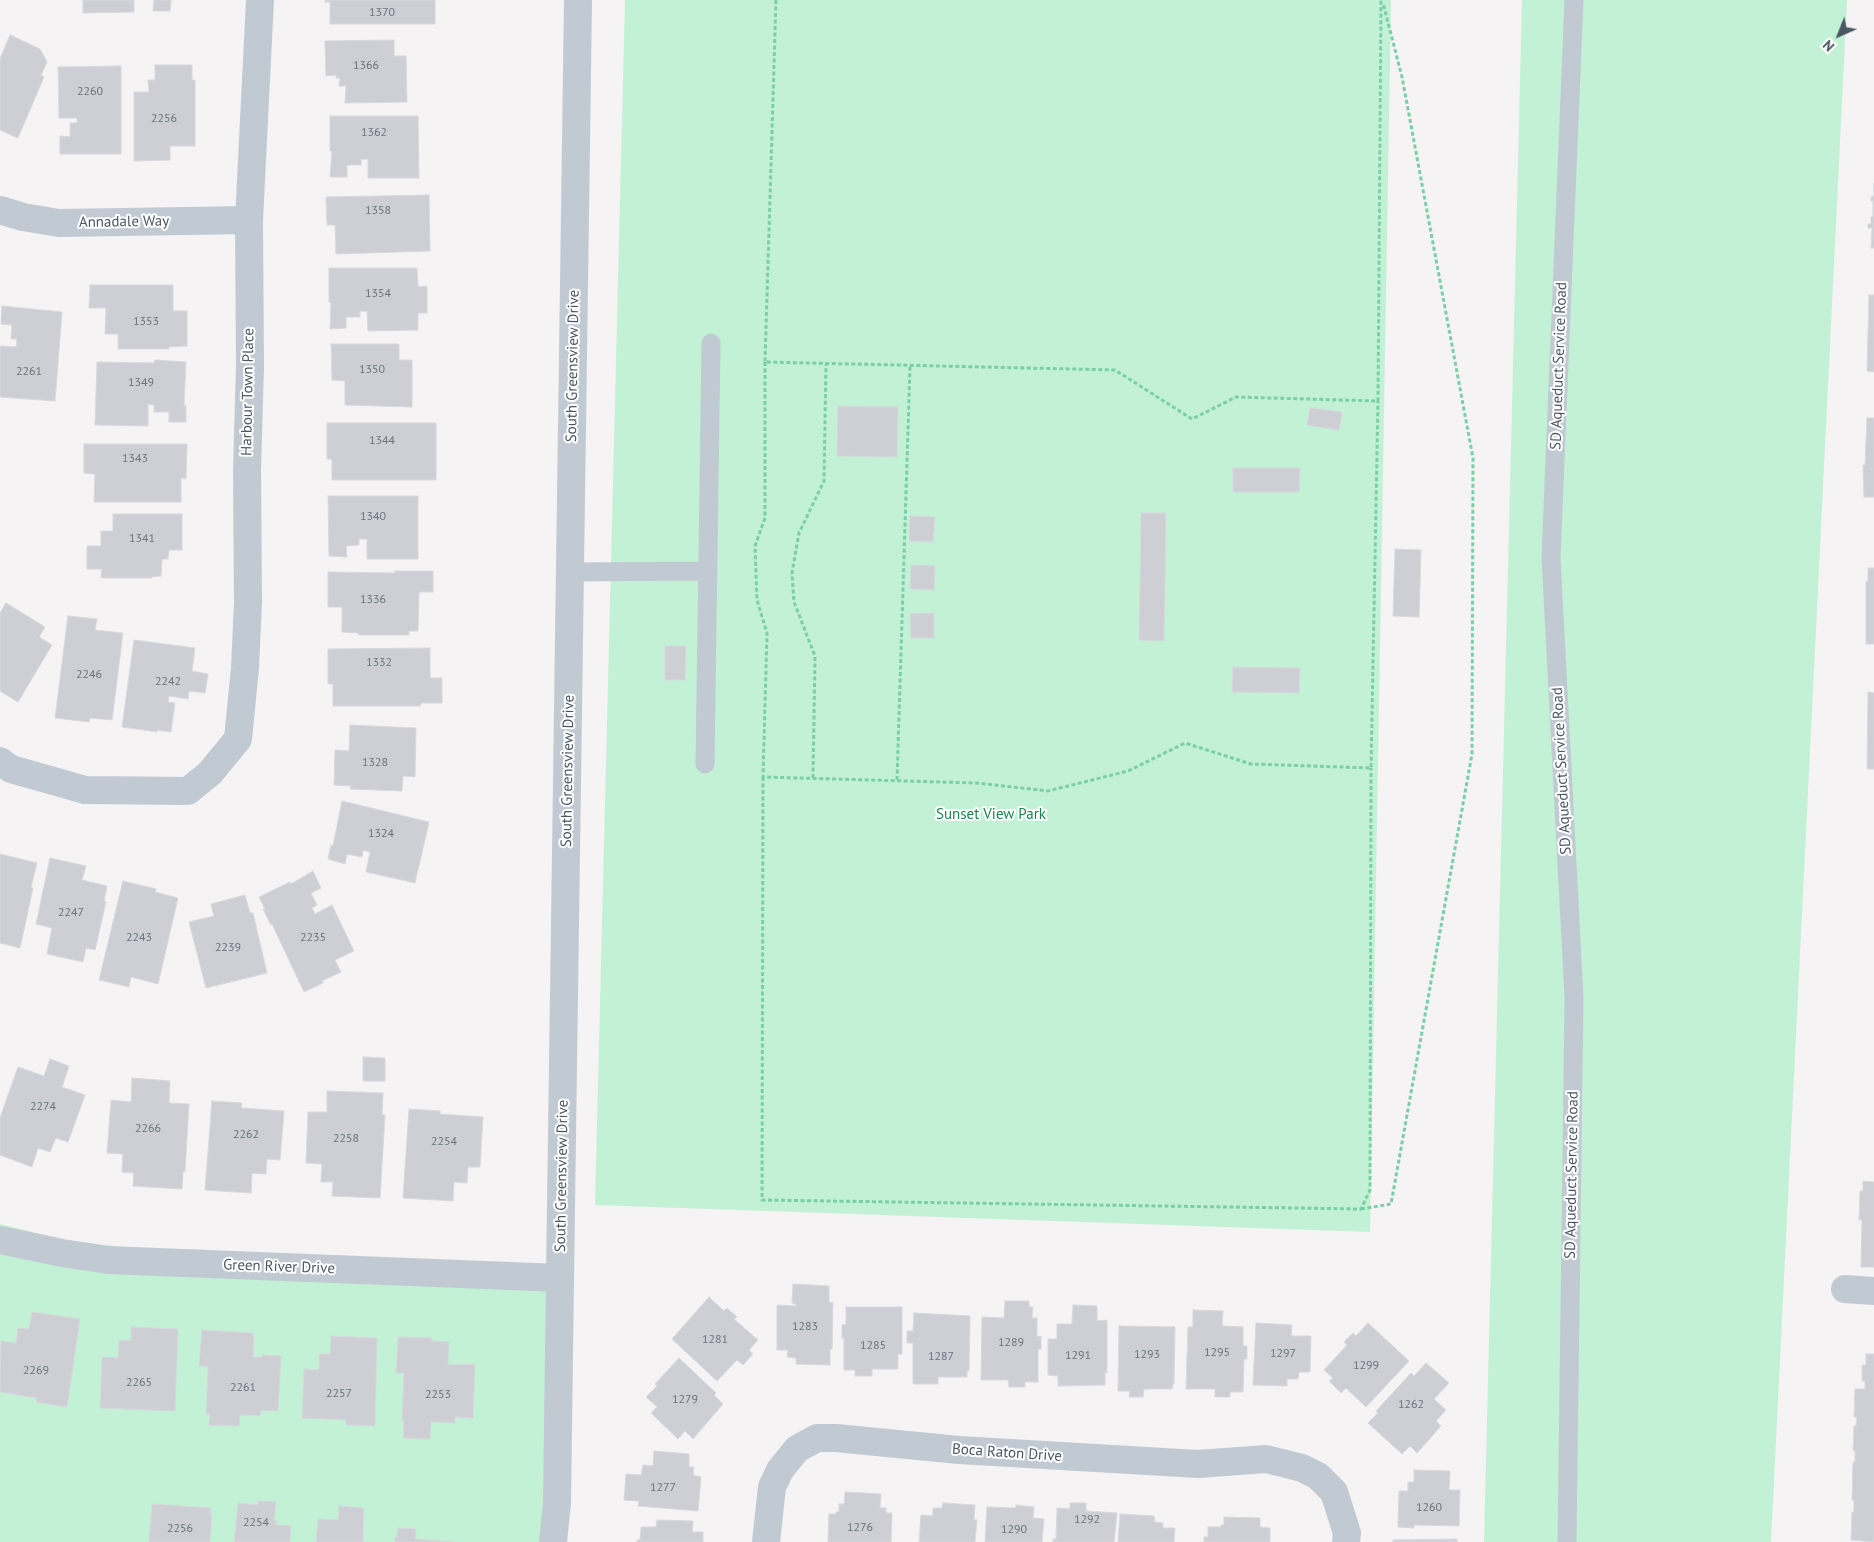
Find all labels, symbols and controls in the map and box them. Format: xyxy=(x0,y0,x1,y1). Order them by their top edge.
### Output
house number: 1370 xyxy=(369,6,395,20)
north arrow xyxy=(1814,10,1864,60)
text: N xyxy=(1819,36,1838,55)
house number: 1366 xyxy=(353,59,379,73)
house number: 2260 xyxy=(77,85,103,99)
house number: 2256 xyxy=(151,112,177,126)
house number: 1362 xyxy=(361,126,387,140)
house number: 1358 xyxy=(365,204,391,218)
street label: Annadale Way xyxy=(79,212,169,232)
street label: SD Aqueduct Service Road xyxy=(1547,282,1571,450)
house number: 1354 xyxy=(365,287,391,301)
street label: South Greensview Drive xyxy=(563,290,583,442)
house number: 1353 xyxy=(133,315,159,329)
street label: Harbour Town Place xyxy=(238,328,258,456)
house number: 1350 xyxy=(359,363,385,377)
house number: 2261 xyxy=(16,365,42,379)
house number: 1349 xyxy=(128,376,154,390)
house number: 1344 xyxy=(369,434,395,448)
house number: 1343 xyxy=(122,452,148,466)
house number: 1340 xyxy=(360,510,386,524)
house number: 1341 xyxy=(129,532,155,546)
house number: 1336 xyxy=(360,593,386,607)
house number: 1332 xyxy=(366,656,392,670)
house number: 2246 xyxy=(76,668,102,682)
house number: 2242 xyxy=(155,675,181,689)
street label: SD Aqueduct Service Road xyxy=(1549,687,1575,855)
street label: South Greensview Drive xyxy=(558,695,578,847)
house number: 1328 xyxy=(362,756,388,770)
park label: Sunset View Park xyxy=(936,806,1046,824)
house number: 1324 xyxy=(368,827,394,841)
house number: 2247 xyxy=(58,906,84,920)
house number: 2243 xyxy=(126,931,152,945)
house number: 2235 xyxy=(300,931,326,945)
house number: 2239 xyxy=(215,941,241,955)
street label: SD Aqueduct Service Road xyxy=(1562,1091,1582,1259)
house number: 2274 xyxy=(30,1100,56,1114)
street label: South Greensview Drive xyxy=(552,1100,572,1252)
house number: 2266 xyxy=(135,1122,161,1136)
house number: 2262 xyxy=(233,1128,259,1142)
house number: 2258 xyxy=(333,1132,359,1146)
house number: 2254 xyxy=(431,1135,457,1149)
street label: Green River Drive xyxy=(223,1256,335,1278)
house number: 1283 xyxy=(792,1320,818,1334)
house number: 1281 xyxy=(702,1333,728,1347)
house number: 1289 xyxy=(998,1336,1024,1350)
house number: 1285 xyxy=(860,1339,886,1353)
house number: 1295 xyxy=(1204,1346,1230,1360)
house number: 1297 xyxy=(1270,1347,1296,1361)
house number: 1293 xyxy=(1134,1348,1160,1362)
house number: 1291 xyxy=(1065,1349,1091,1363)
house number: 1287 xyxy=(928,1350,954,1364)
house number: 1299 xyxy=(1353,1359,1379,1373)
house number: 2269 xyxy=(23,1364,49,1378)
house number: 2265 xyxy=(126,1376,152,1390)
house number: 2261 xyxy=(230,1381,256,1395)
house number: 2257 xyxy=(326,1387,352,1401)
house number: 2253 xyxy=(425,1388,451,1402)
house number: 1279 xyxy=(672,1393,698,1407)
house number: 1262 xyxy=(1398,1398,1424,1412)
street label: Boca Raton Drive xyxy=(952,1440,1062,1466)
house number: 1277 xyxy=(650,1481,676,1495)
house number: 1260 xyxy=(1416,1501,1442,1515)
house number: 1292 xyxy=(1074,1513,1100,1527)
house number: 2254 xyxy=(243,1516,269,1530)
house number: 1276 xyxy=(847,1521,873,1535)
house number: 2256 xyxy=(167,1522,193,1536)
house number: 1290 xyxy=(1001,1523,1027,1537)

